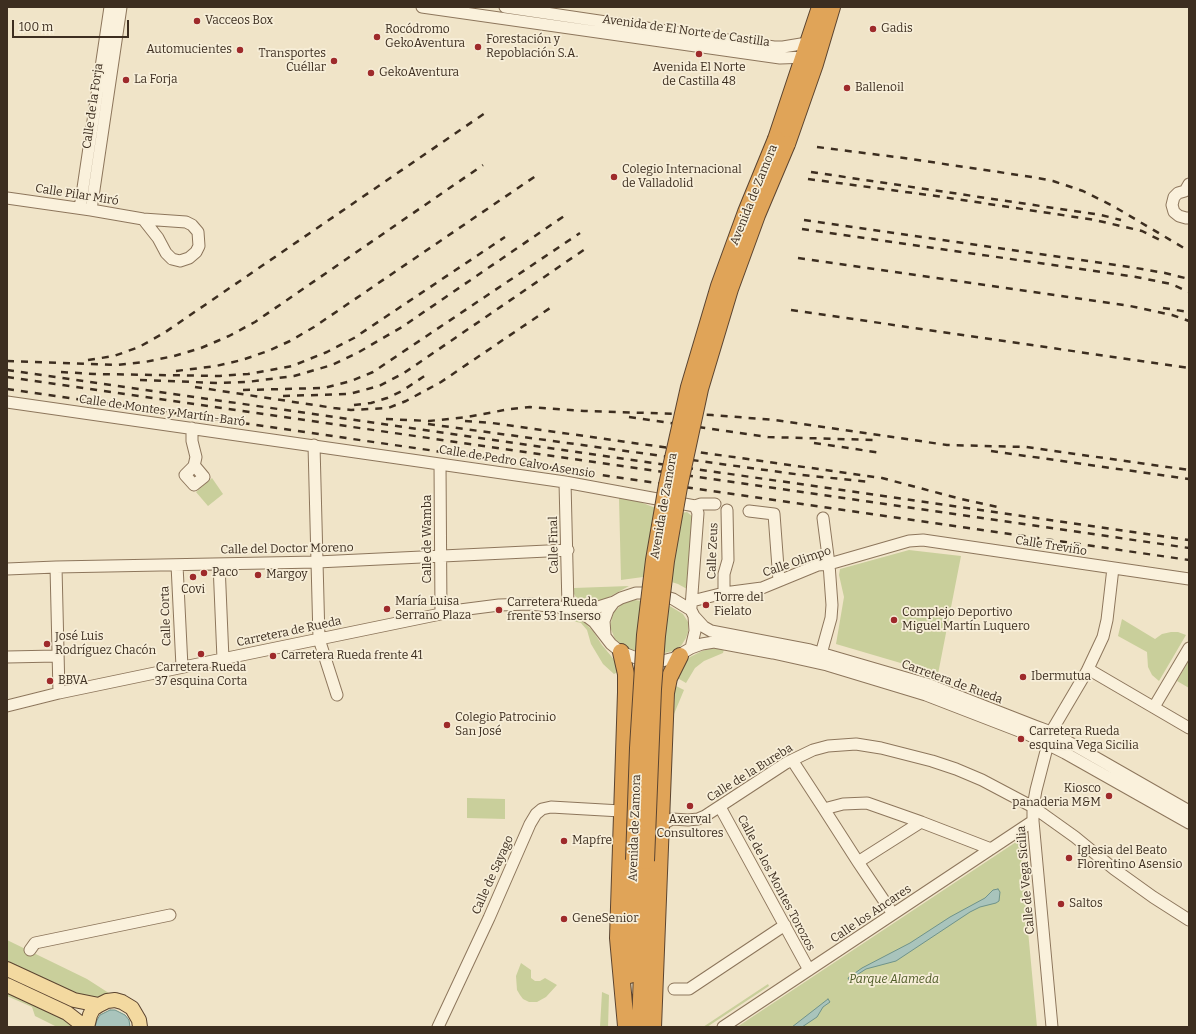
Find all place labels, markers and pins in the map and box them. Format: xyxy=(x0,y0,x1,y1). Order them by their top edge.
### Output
place label: Vacceos Box xyxy=(205,14,273,28)
marker: Vacceos Box xyxy=(192,16,202,26)
place label: Gadis xyxy=(881,22,913,36)
place label: Rocódromo GekoAventura xyxy=(385,23,465,51)
marker: Gadis xyxy=(868,24,878,34)
marker: Rocódromo GekoAventura xyxy=(372,32,382,42)
place label: Forestación y Repoblación S.A. xyxy=(486,33,578,61)
marker: Forestación y Repoblación S.A. xyxy=(473,42,483,52)
place label: Automucientes xyxy=(146,43,232,57)
marker: Automucientes xyxy=(235,45,245,55)
place label: Transportes Cuéllar xyxy=(259,47,326,75)
marker: Avenida El Norte de Castilla 48 xyxy=(694,49,704,59)
marker: Transportes Cuéllar xyxy=(329,56,339,66)
place label: Avenida El Norte de Castilla 48 xyxy=(652,61,746,89)
place label: GekoAventura xyxy=(379,66,459,80)
marker: GekoAventura xyxy=(366,68,376,78)
place label: La Forja xyxy=(134,73,178,87)
marker: La Forja xyxy=(121,75,131,85)
place label: Ballenoil xyxy=(855,81,904,95)
marker: Ballenoil xyxy=(842,83,852,93)
place label: Colegio Internacional de Valladolid xyxy=(622,163,742,191)
marker: Colegio Internacional de Valladolid xyxy=(609,172,619,182)
place label: Paco xyxy=(212,566,238,580)
marker: Paco xyxy=(199,568,209,578)
place label: Margoy xyxy=(266,568,308,582)
marker: Margoy xyxy=(253,570,263,580)
marker: Covi xyxy=(188,572,198,582)
place label: Covi xyxy=(181,583,205,597)
place label: Torre del Fielato xyxy=(714,591,764,619)
place label: María Luisa Serrano Plaza xyxy=(395,595,471,623)
place label: Carretera Rueda frente 53 Inserso xyxy=(507,596,601,624)
marker: Torre del Fielato xyxy=(701,600,711,610)
marker: María Luisa Serrano Plaza xyxy=(382,604,392,614)
marker: Carretera Rueda frente 53 Inserso xyxy=(494,605,504,615)
place label: Complejo Deportivo Miguel Martín Luquero xyxy=(902,606,1030,634)
marker: Complejo Deportivo Miguel Martín Luquero xyxy=(889,615,899,625)
place label: José Luis Rodríguez Chacón xyxy=(55,630,156,658)
marker: José Luis Rodríguez Chacón xyxy=(42,639,52,649)
marker: Carretera Rueda 37 esquina Corta xyxy=(196,649,206,659)
place label: Carretera Rueda frente 41 xyxy=(281,649,423,663)
marker: Carretera Rueda frente 41 xyxy=(268,651,278,661)
place label: Carretera Rueda 37 esquina Corta xyxy=(155,661,247,689)
place label: Ibermutua xyxy=(1031,670,1091,684)
marker: Ibermutua xyxy=(1018,672,1028,682)
place label: BBVA xyxy=(58,674,88,688)
marker: BBVA xyxy=(45,676,55,686)
place label: Colegio Patrocinio San José xyxy=(455,711,556,739)
marker: Colegio Patrocinio San José xyxy=(442,720,452,730)
place label: Carretera Rueda esquina Vega Sicilia xyxy=(1029,725,1139,753)
marker: Carretera Rueda esquina Vega Sicilia xyxy=(1016,734,1026,744)
place label: Kiosco panaderia M&M xyxy=(1012,782,1101,810)
marker: Kiosco panaderia M&M xyxy=(1104,791,1114,801)
marker: Axerval Consultores xyxy=(685,801,695,811)
place label: Axerval Consultores xyxy=(657,813,723,841)
place label: Mapfre xyxy=(572,834,612,848)
marker: Mapfre xyxy=(559,836,569,846)
place label: Iglesia del Beato Florentino Asensio xyxy=(1077,844,1182,872)
marker: Iglesia del Beato Florentino Asensio xyxy=(1064,853,1074,863)
place label: Saltos xyxy=(1069,897,1103,911)
marker: Saltos xyxy=(1056,899,1066,909)
place label: GeneSenior xyxy=(572,912,639,926)
marker: GeneSenior xyxy=(559,914,569,924)

